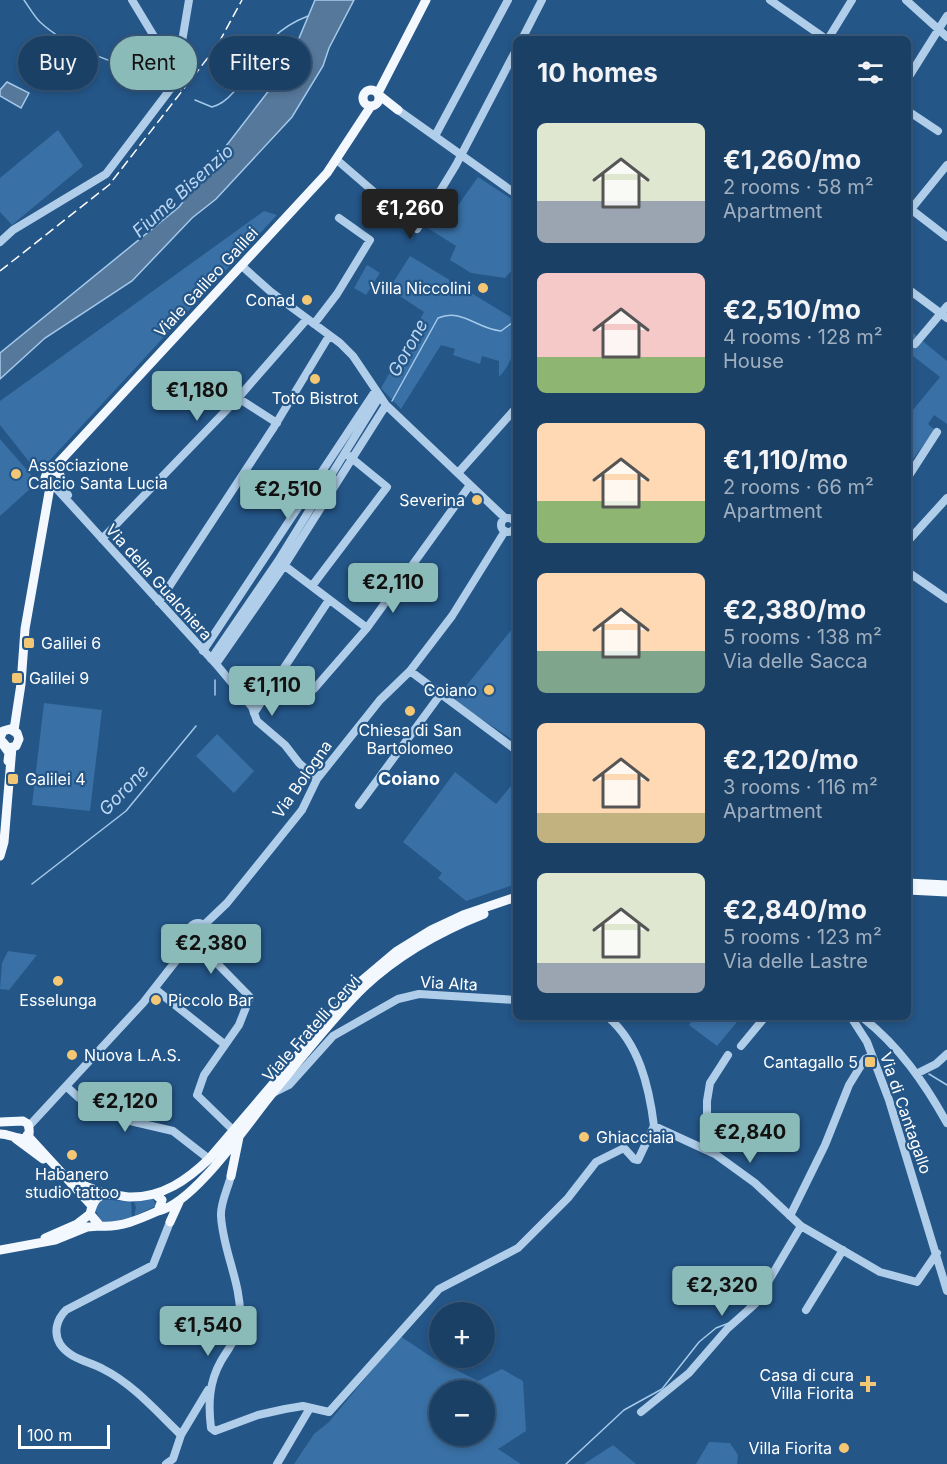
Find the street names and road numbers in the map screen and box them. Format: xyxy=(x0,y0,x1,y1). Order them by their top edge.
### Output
street label: Viale Galileo Galilei xyxy=(150,223,262,341)
street label: Via della Gualchiera xyxy=(101,520,217,644)
street label: Via Bologna xyxy=(268,736,336,822)
street label: Viale Fratelli Cervi xyxy=(258,971,364,1085)
street label: Via Alta xyxy=(420,972,478,994)
street label: Via di Cantagallo xyxy=(876,1050,936,1176)

